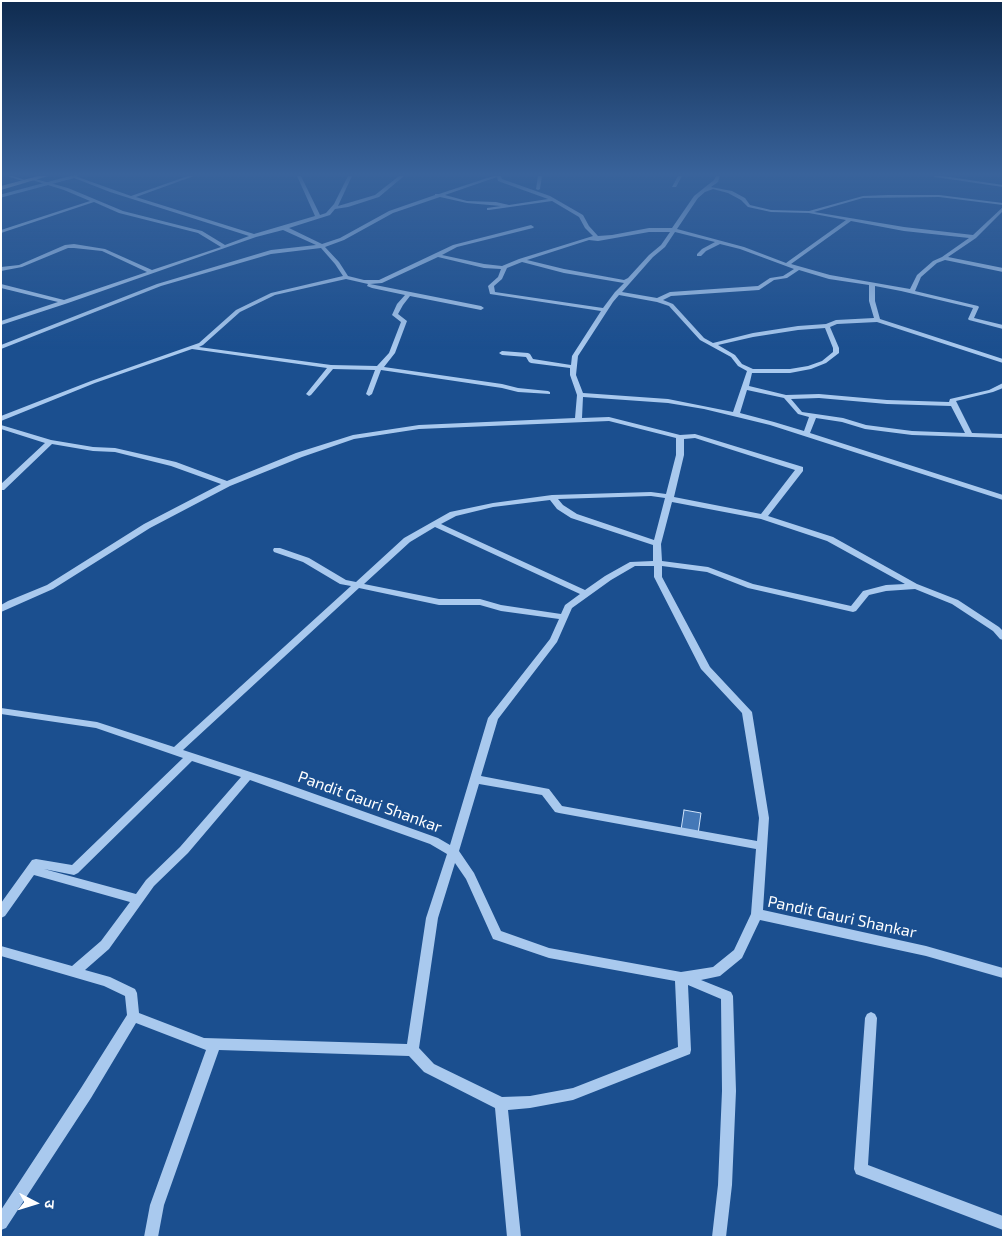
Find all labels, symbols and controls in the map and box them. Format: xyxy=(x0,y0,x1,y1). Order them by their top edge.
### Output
street label: Pandit Gauri Shankar xyxy=(295,767,445,837)
street label: Pandit Gauri Shankar xyxy=(766,892,918,942)
north arrow xyxy=(10,1178,60,1228)
text: उ xyxy=(42,1200,59,1209)

